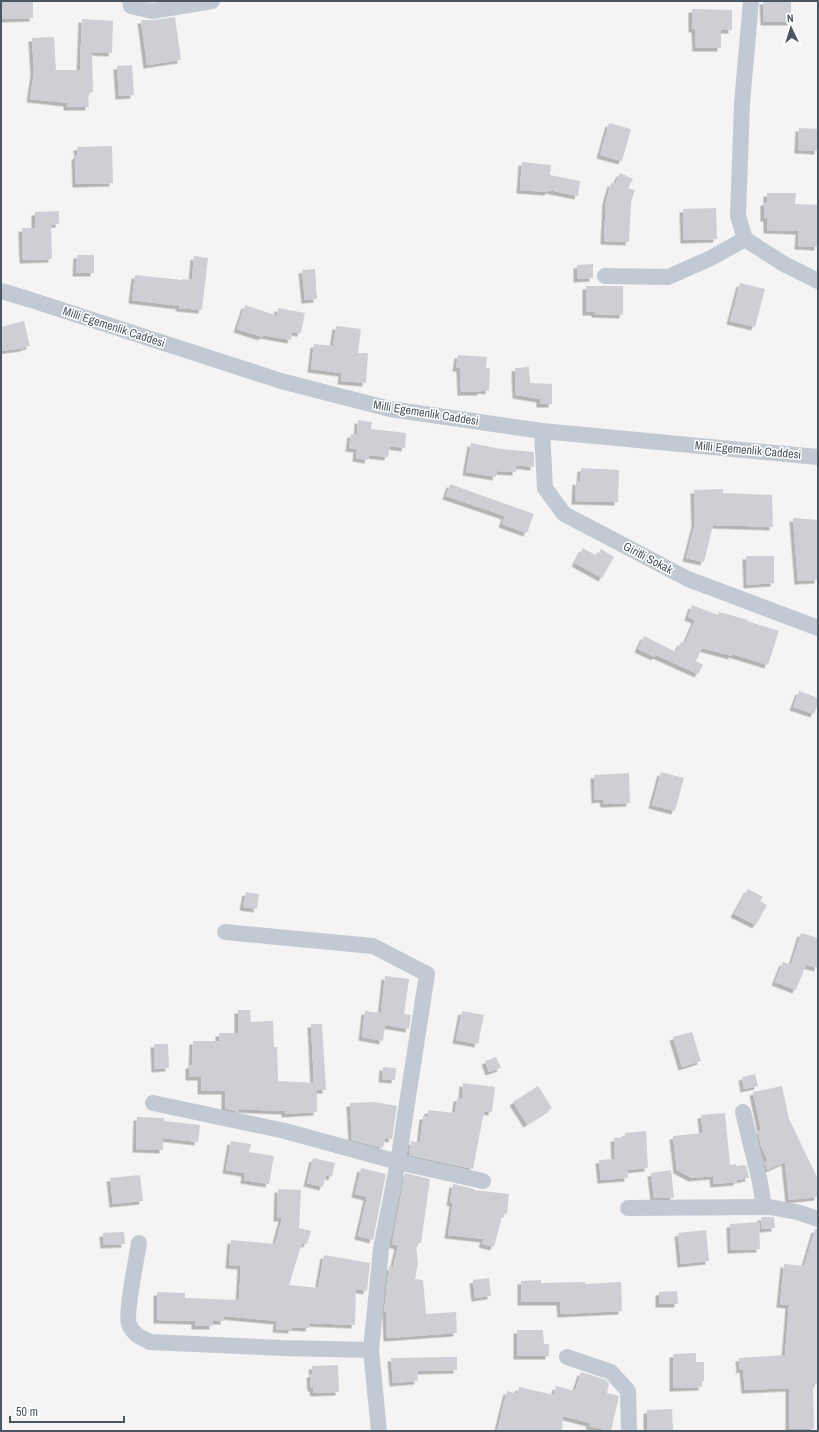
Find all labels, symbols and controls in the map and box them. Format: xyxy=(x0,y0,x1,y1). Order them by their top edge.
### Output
north arrow xyxy=(771,8,811,48)
text: N xyxy=(787,11,794,25)
street label: Milli Egemenlik Caddesi xyxy=(61,303,167,351)
street label: Milli Egemenlik Caddesi xyxy=(372,397,480,429)
street label: Milli Egemenlik Caddesi xyxy=(694,437,802,463)
street label: Giritli Sokak xyxy=(620,538,676,578)
scale bar xyxy=(10,1398,124,1424)
text: 50 m xyxy=(16,1404,38,1420)

